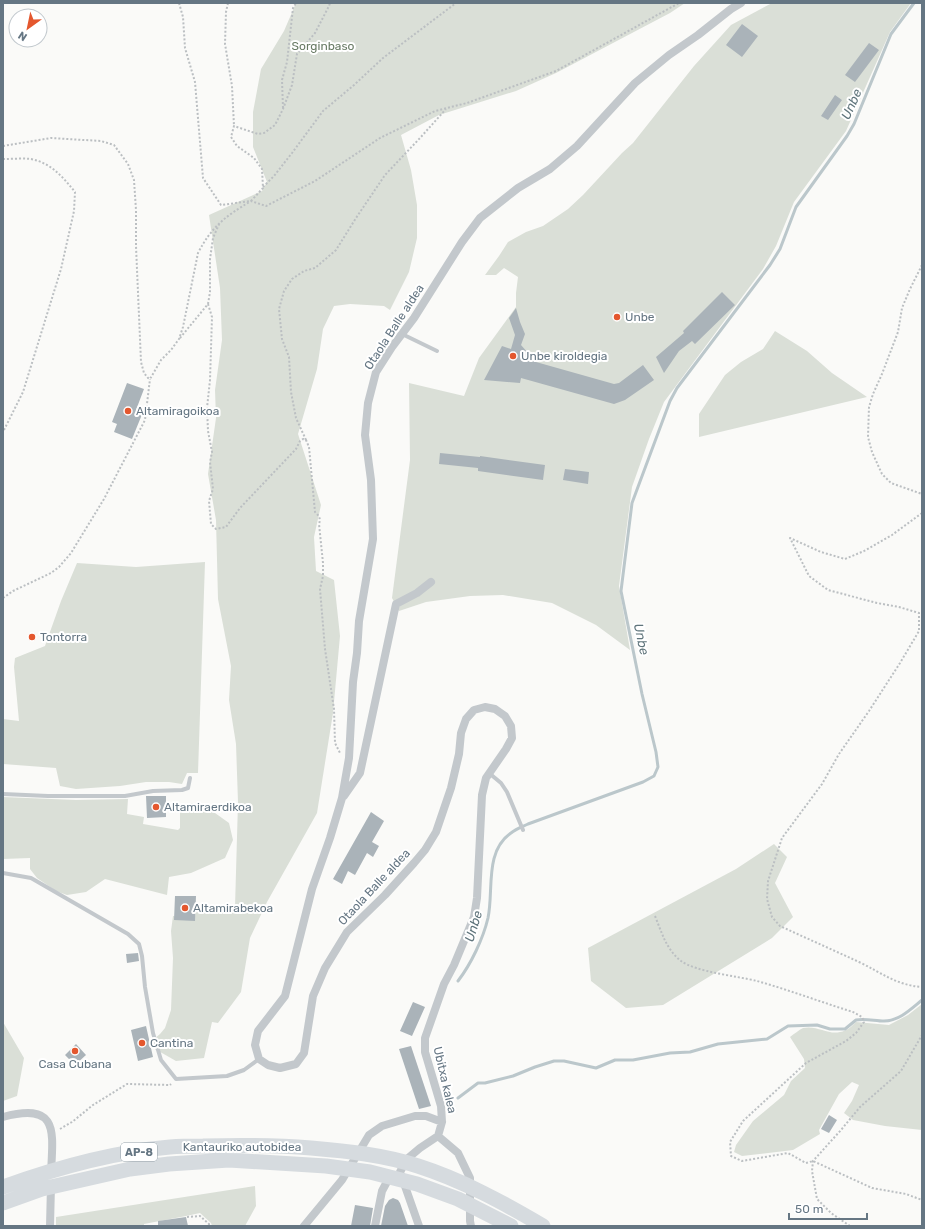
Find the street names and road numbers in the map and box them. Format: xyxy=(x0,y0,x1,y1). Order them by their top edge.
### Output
street label: Otaola Balle aldea xyxy=(361,282,427,372)
street label: Otaola Balle aldea xyxy=(335,846,413,928)
street label: Ubitxa kalea xyxy=(431,1045,459,1115)
street label: Kantauriko autobidea xyxy=(183,1140,301,1154)
road number: AP-8 xyxy=(121,1143,157,1161)

